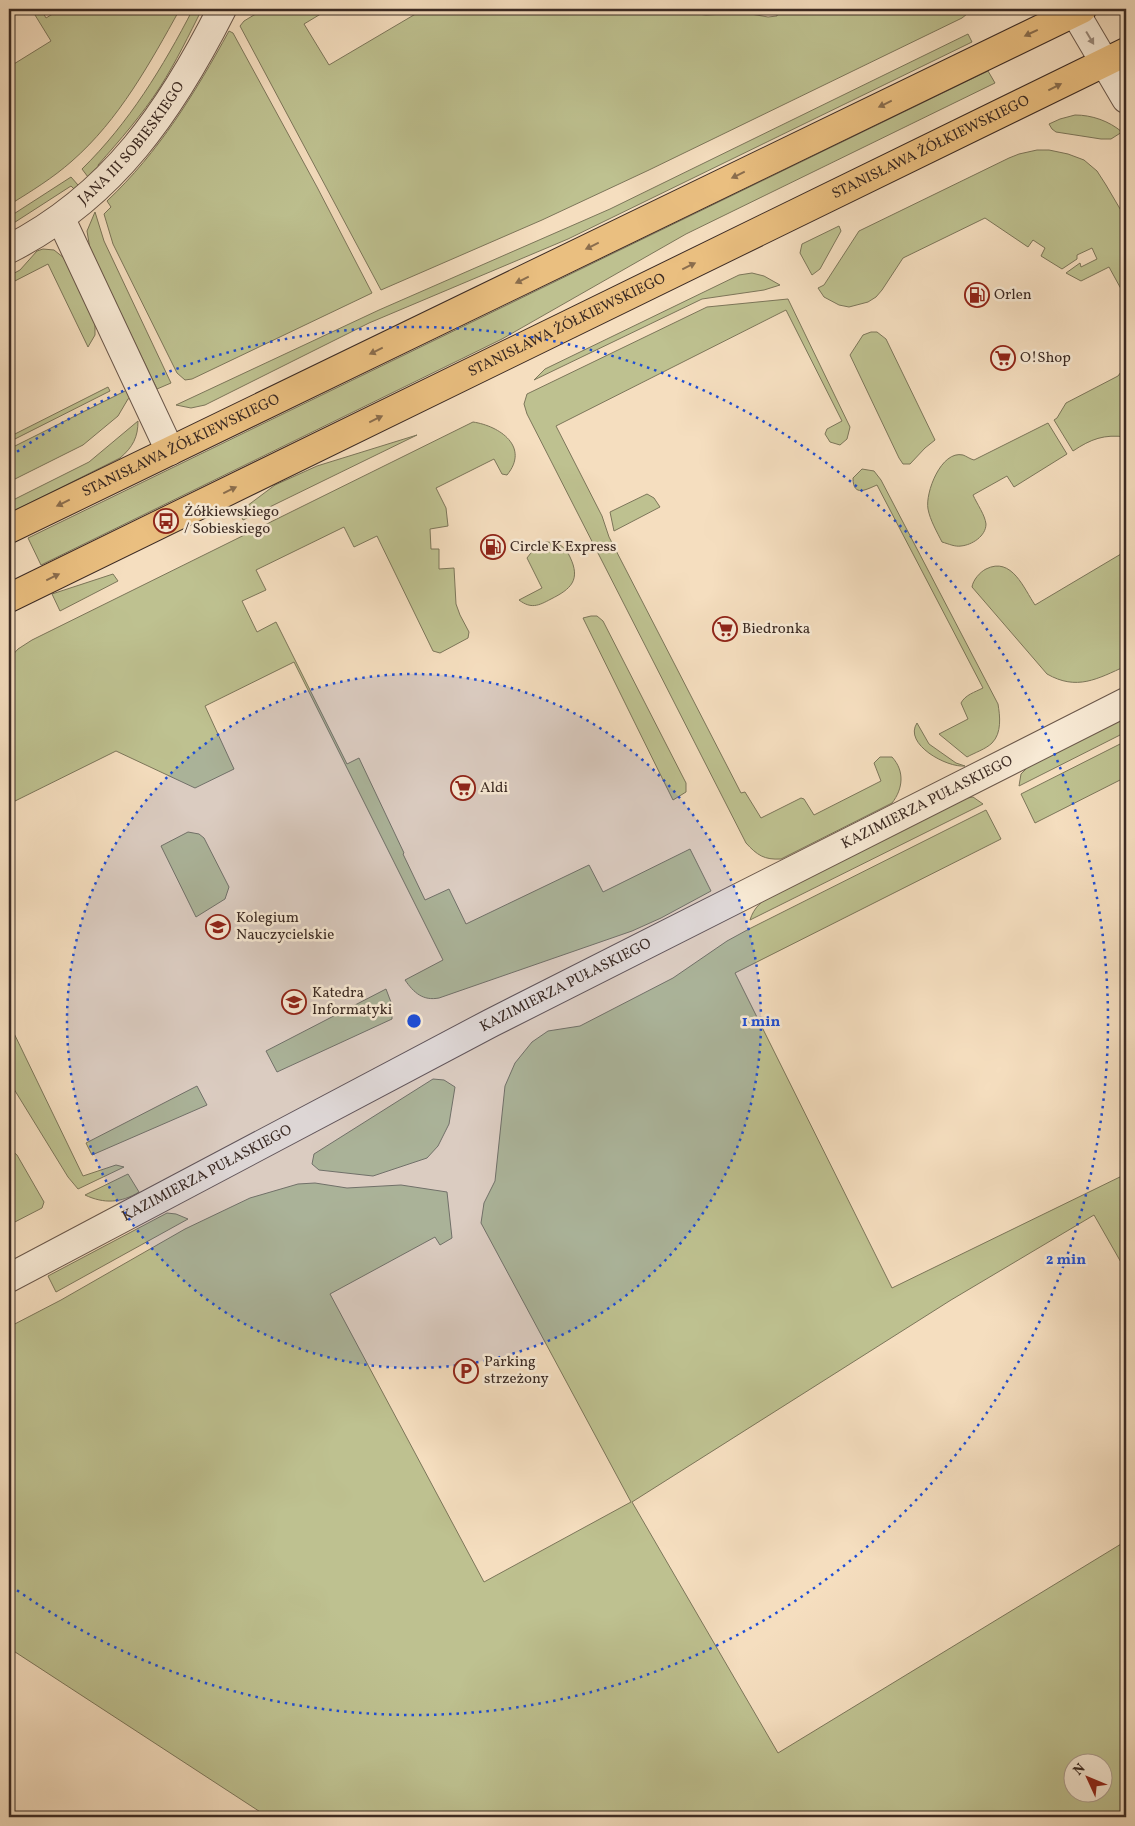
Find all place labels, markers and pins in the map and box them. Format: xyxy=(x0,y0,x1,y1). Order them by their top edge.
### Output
fuel station icon: Orlen xyxy=(964,282,990,308)
place label: Orlen xyxy=(994,285,1032,306)
supermarket icon: O!Shop xyxy=(990,345,1016,371)
place label: O!Shop xyxy=(1020,348,1071,369)
place label: Żółkiewskiego / Sobieskiego xyxy=(184,502,279,540)
bus stop icon: Żółkiewskiego / Sobieskiego xyxy=(153,508,179,534)
fuel station icon: Circle K Express xyxy=(480,534,506,560)
place label: Circle K Express xyxy=(510,537,616,558)
supermarket icon: Biedronka xyxy=(712,616,738,642)
place label: Biedronka xyxy=(742,619,810,640)
supermarket icon: Aldi xyxy=(450,775,476,801)
place label: Aldi xyxy=(480,778,508,799)
place label: Kolegium Nauczycielskie xyxy=(236,908,334,946)
school or university icon: Kolegium Nauczycielskie xyxy=(205,914,231,940)
place label: Katedra Informatyki xyxy=(312,983,392,1021)
school or university icon: Katedra Informatyki xyxy=(281,989,307,1015)
centre of rings xyxy=(405,1012,423,1030)
place label: Parking strzeżony xyxy=(484,1352,549,1390)
parking icon: Parking strzeżony xyxy=(453,1358,479,1384)

